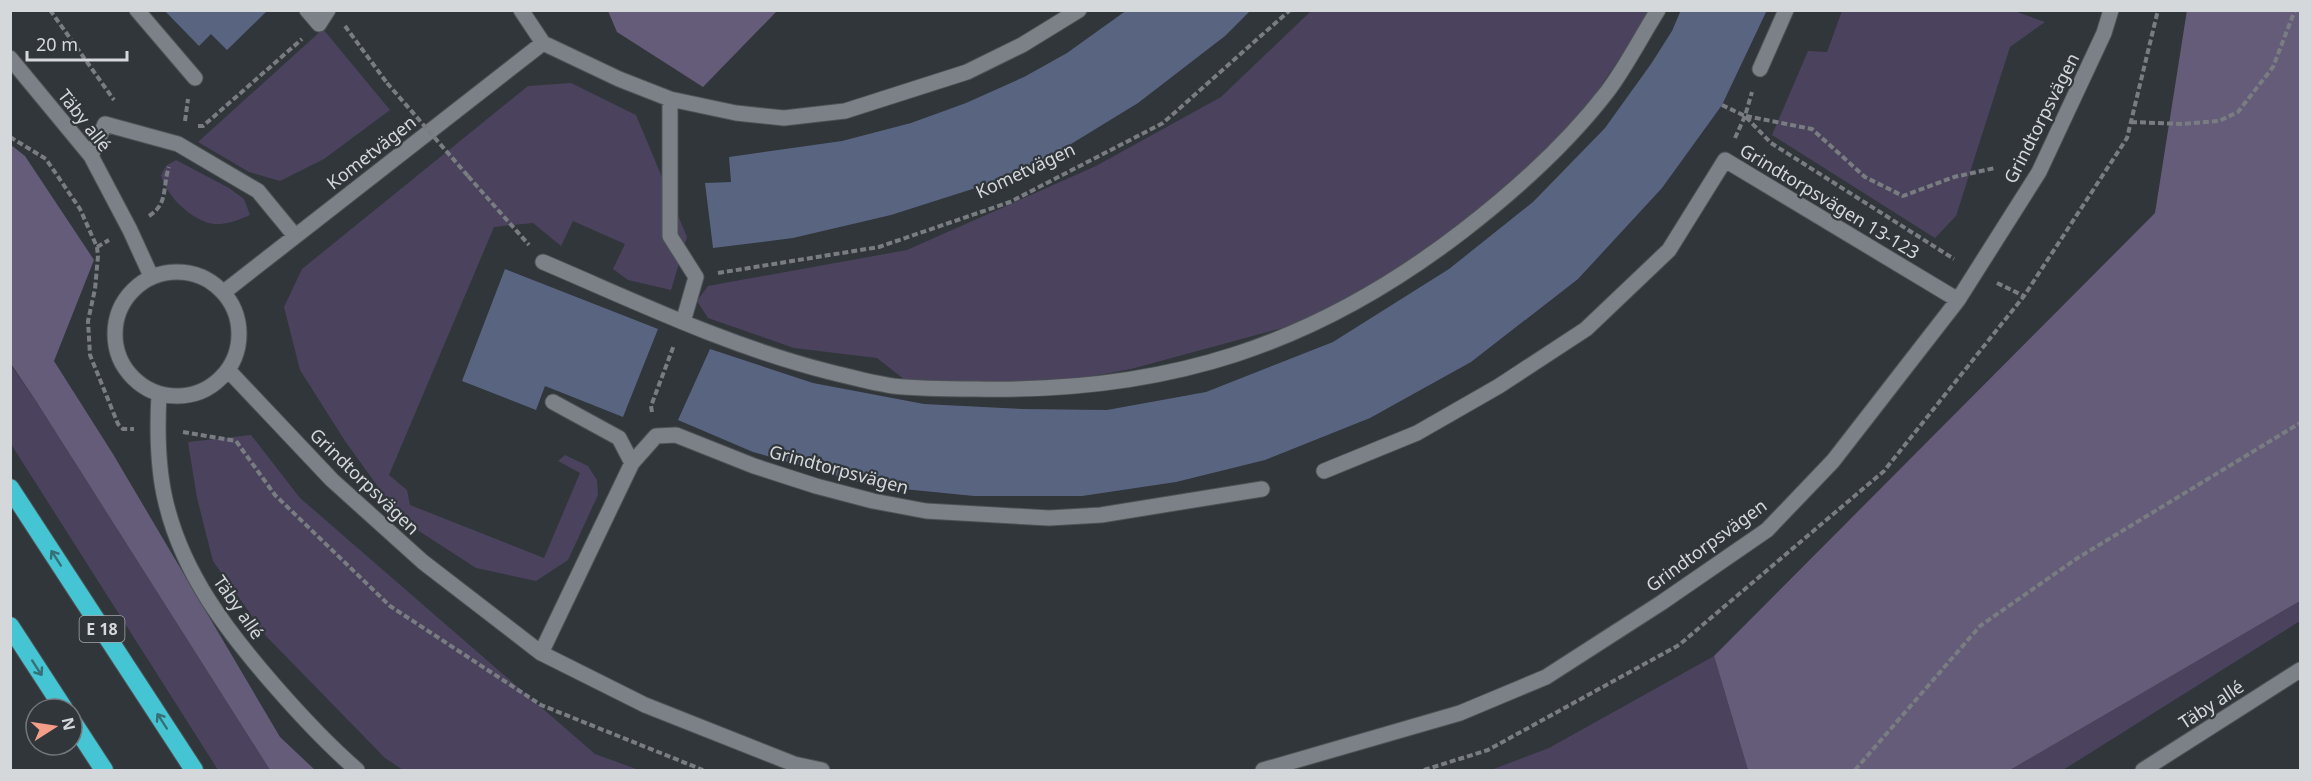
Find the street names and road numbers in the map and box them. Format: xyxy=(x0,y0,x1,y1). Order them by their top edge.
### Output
street label: Grindtorpsvägen xyxy=(1998,49,2084,187)
street label: Täby allé xyxy=(53,84,117,156)
street label: Kometvägen xyxy=(321,110,421,194)
street label: Kometvägen xyxy=(971,136,1079,204)
street label: Grindtorpsvägen 13-123 xyxy=(1736,138,1924,264)
street label: Grindtorpsvägen xyxy=(305,423,425,539)
street label: Grindtorpsvägen xyxy=(767,439,911,499)
street label: Grindtorpsvägen xyxy=(1641,493,1771,597)
street label: Täby allé xyxy=(208,570,270,644)
road number: E 18 xyxy=(80,616,124,642)
street label: Täby allé xyxy=(2174,674,2248,734)

